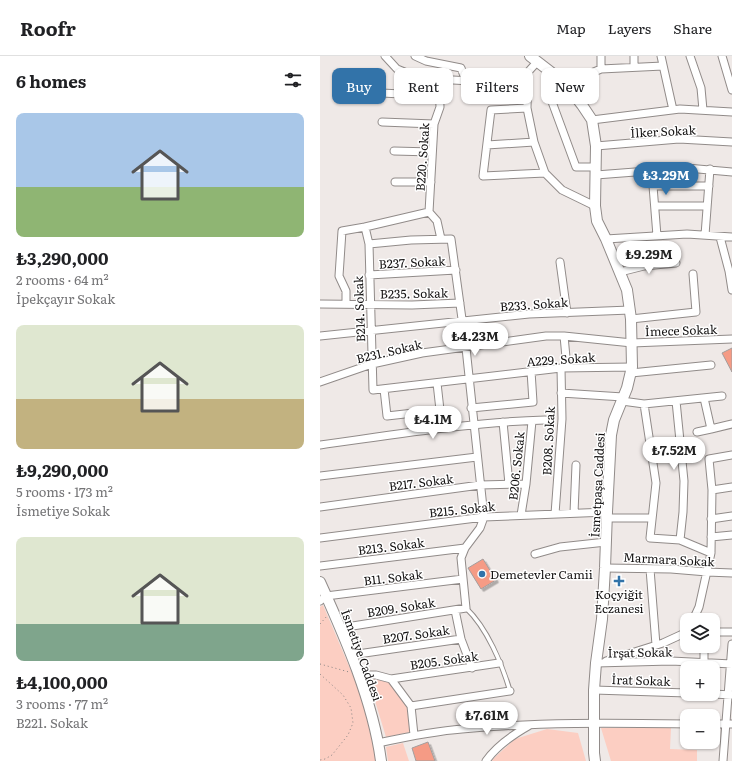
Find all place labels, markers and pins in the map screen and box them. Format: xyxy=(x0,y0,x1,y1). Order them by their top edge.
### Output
pin: ₺3.29M xyxy=(633,162,699,196)
pin: ₺9.29M xyxy=(616,241,682,275)
pin: ₺4.23M xyxy=(442,323,508,357)
pin: ₺4.1M xyxy=(405,406,461,440)
pin: ₺7.52M xyxy=(641,437,707,471)
place label: Demetevler Camii xyxy=(490,565,593,583)
marker: Demetevler Camii xyxy=(477,569,487,579)
marker: Koçyiğit Eczanesi xyxy=(614,576,624,586)
place label: Koçyiğit Eczanesi xyxy=(594,585,644,617)
pin: ₺7.61M xyxy=(454,702,520,736)

